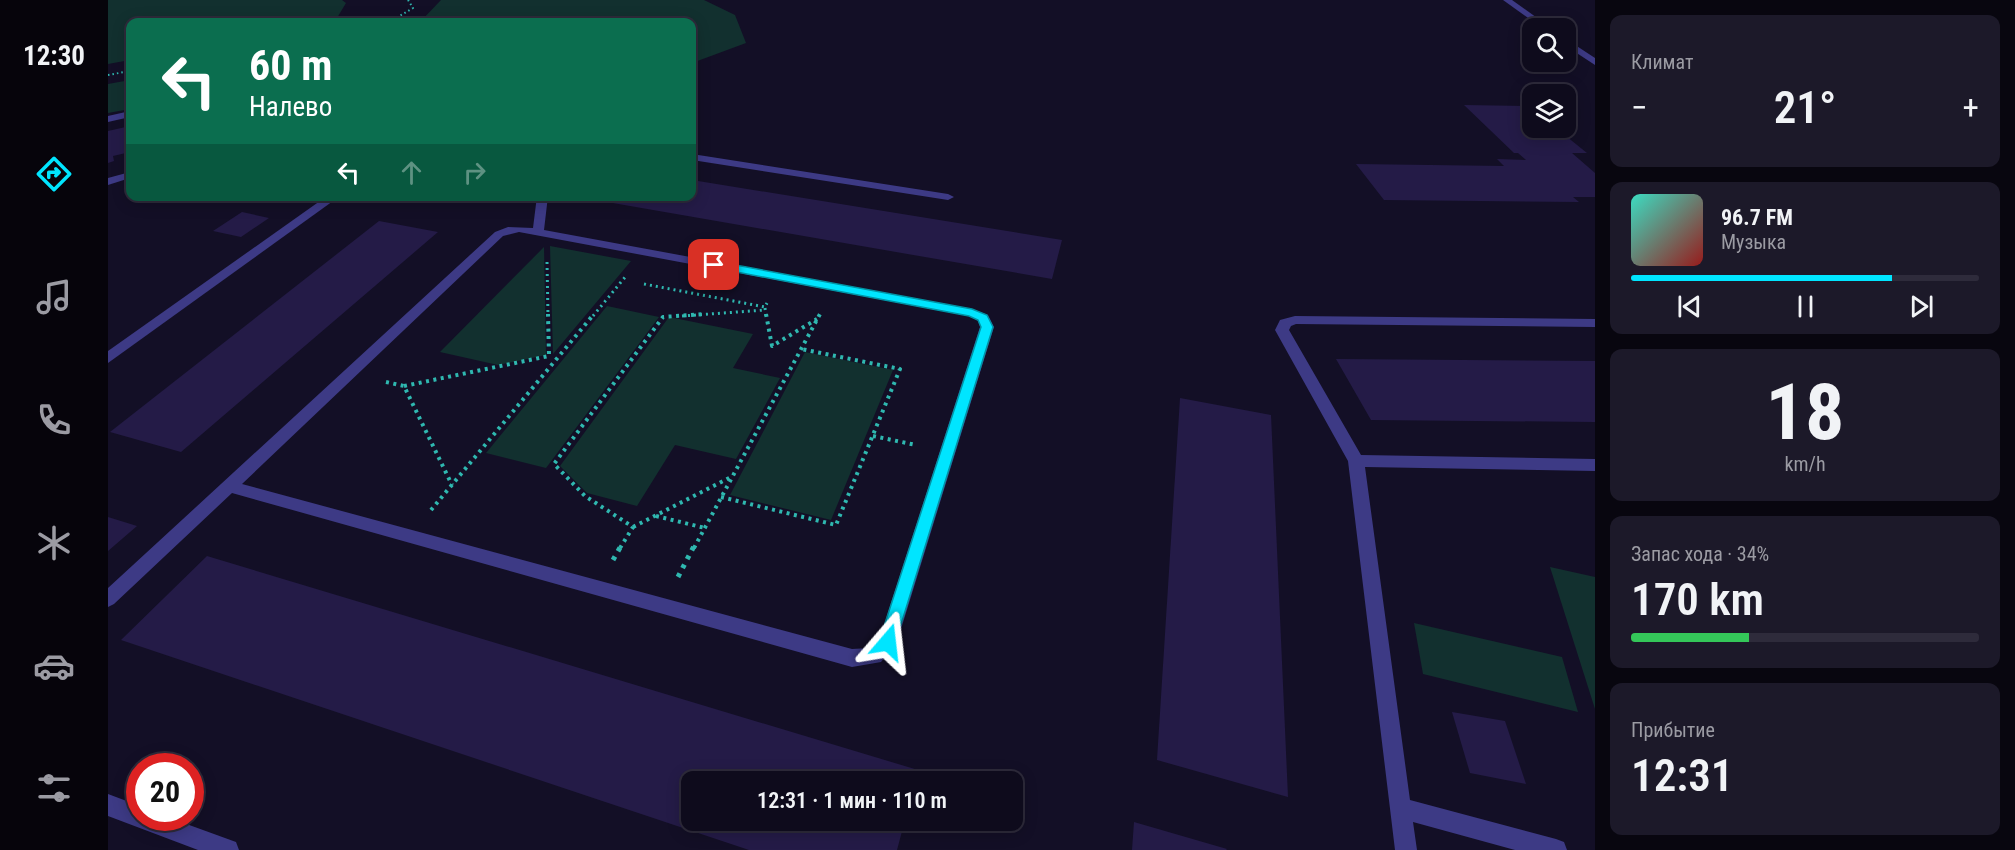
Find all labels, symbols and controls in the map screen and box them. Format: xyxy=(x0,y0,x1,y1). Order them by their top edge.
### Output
map controls xyxy=(1522,18,1576,138)
button: search xyxy=(1522,18,1576,72)
text: 12:30 xyxy=(23,40,85,72)
text: 60 m xyxy=(249,41,332,90)
icon: left xyxy=(150,42,228,120)
text: Климат xyxy=(1631,50,1693,74)
text: 21° xyxy=(1774,81,1836,134)
button: layers xyxy=(1522,84,1576,138)
text: − xyxy=(1631,88,1648,127)
text: + xyxy=(1963,88,1979,127)
text: Налево xyxy=(249,91,332,123)
icon: directions xyxy=(33,153,75,195)
icon: left xyxy=(332,156,365,189)
icon: ahead xyxy=(395,156,428,189)
icon: right xyxy=(458,156,491,189)
text: 96.7 FM xyxy=(1721,205,1793,230)
text: Музыка xyxy=(1721,230,1786,254)
pin xyxy=(688,239,739,290)
icon: arrive xyxy=(697,248,730,281)
icon: music xyxy=(33,276,75,318)
icon: previous xyxy=(1673,290,1706,323)
icon: pause xyxy=(1789,290,1822,323)
icon: next xyxy=(1905,290,1938,323)
text: 18 xyxy=(1766,367,1844,458)
icon: phone xyxy=(33,399,75,441)
text: km/h xyxy=(1784,452,1826,476)
icon: climate xyxy=(33,522,75,564)
text: Запас хода · 34% xyxy=(1631,542,1769,566)
text: 170 km xyxy=(1631,573,1764,626)
position arrow xyxy=(856,610,920,674)
icon: car xyxy=(33,645,75,687)
text: Прибытие xyxy=(1631,718,1715,742)
text: 12:31 xyxy=(1631,749,1733,802)
speed limit sign: 20 xyxy=(126,753,204,831)
icon: filters xyxy=(33,767,75,809)
text: 12:31 · 1 мин · 110 m xyxy=(757,788,947,813)

